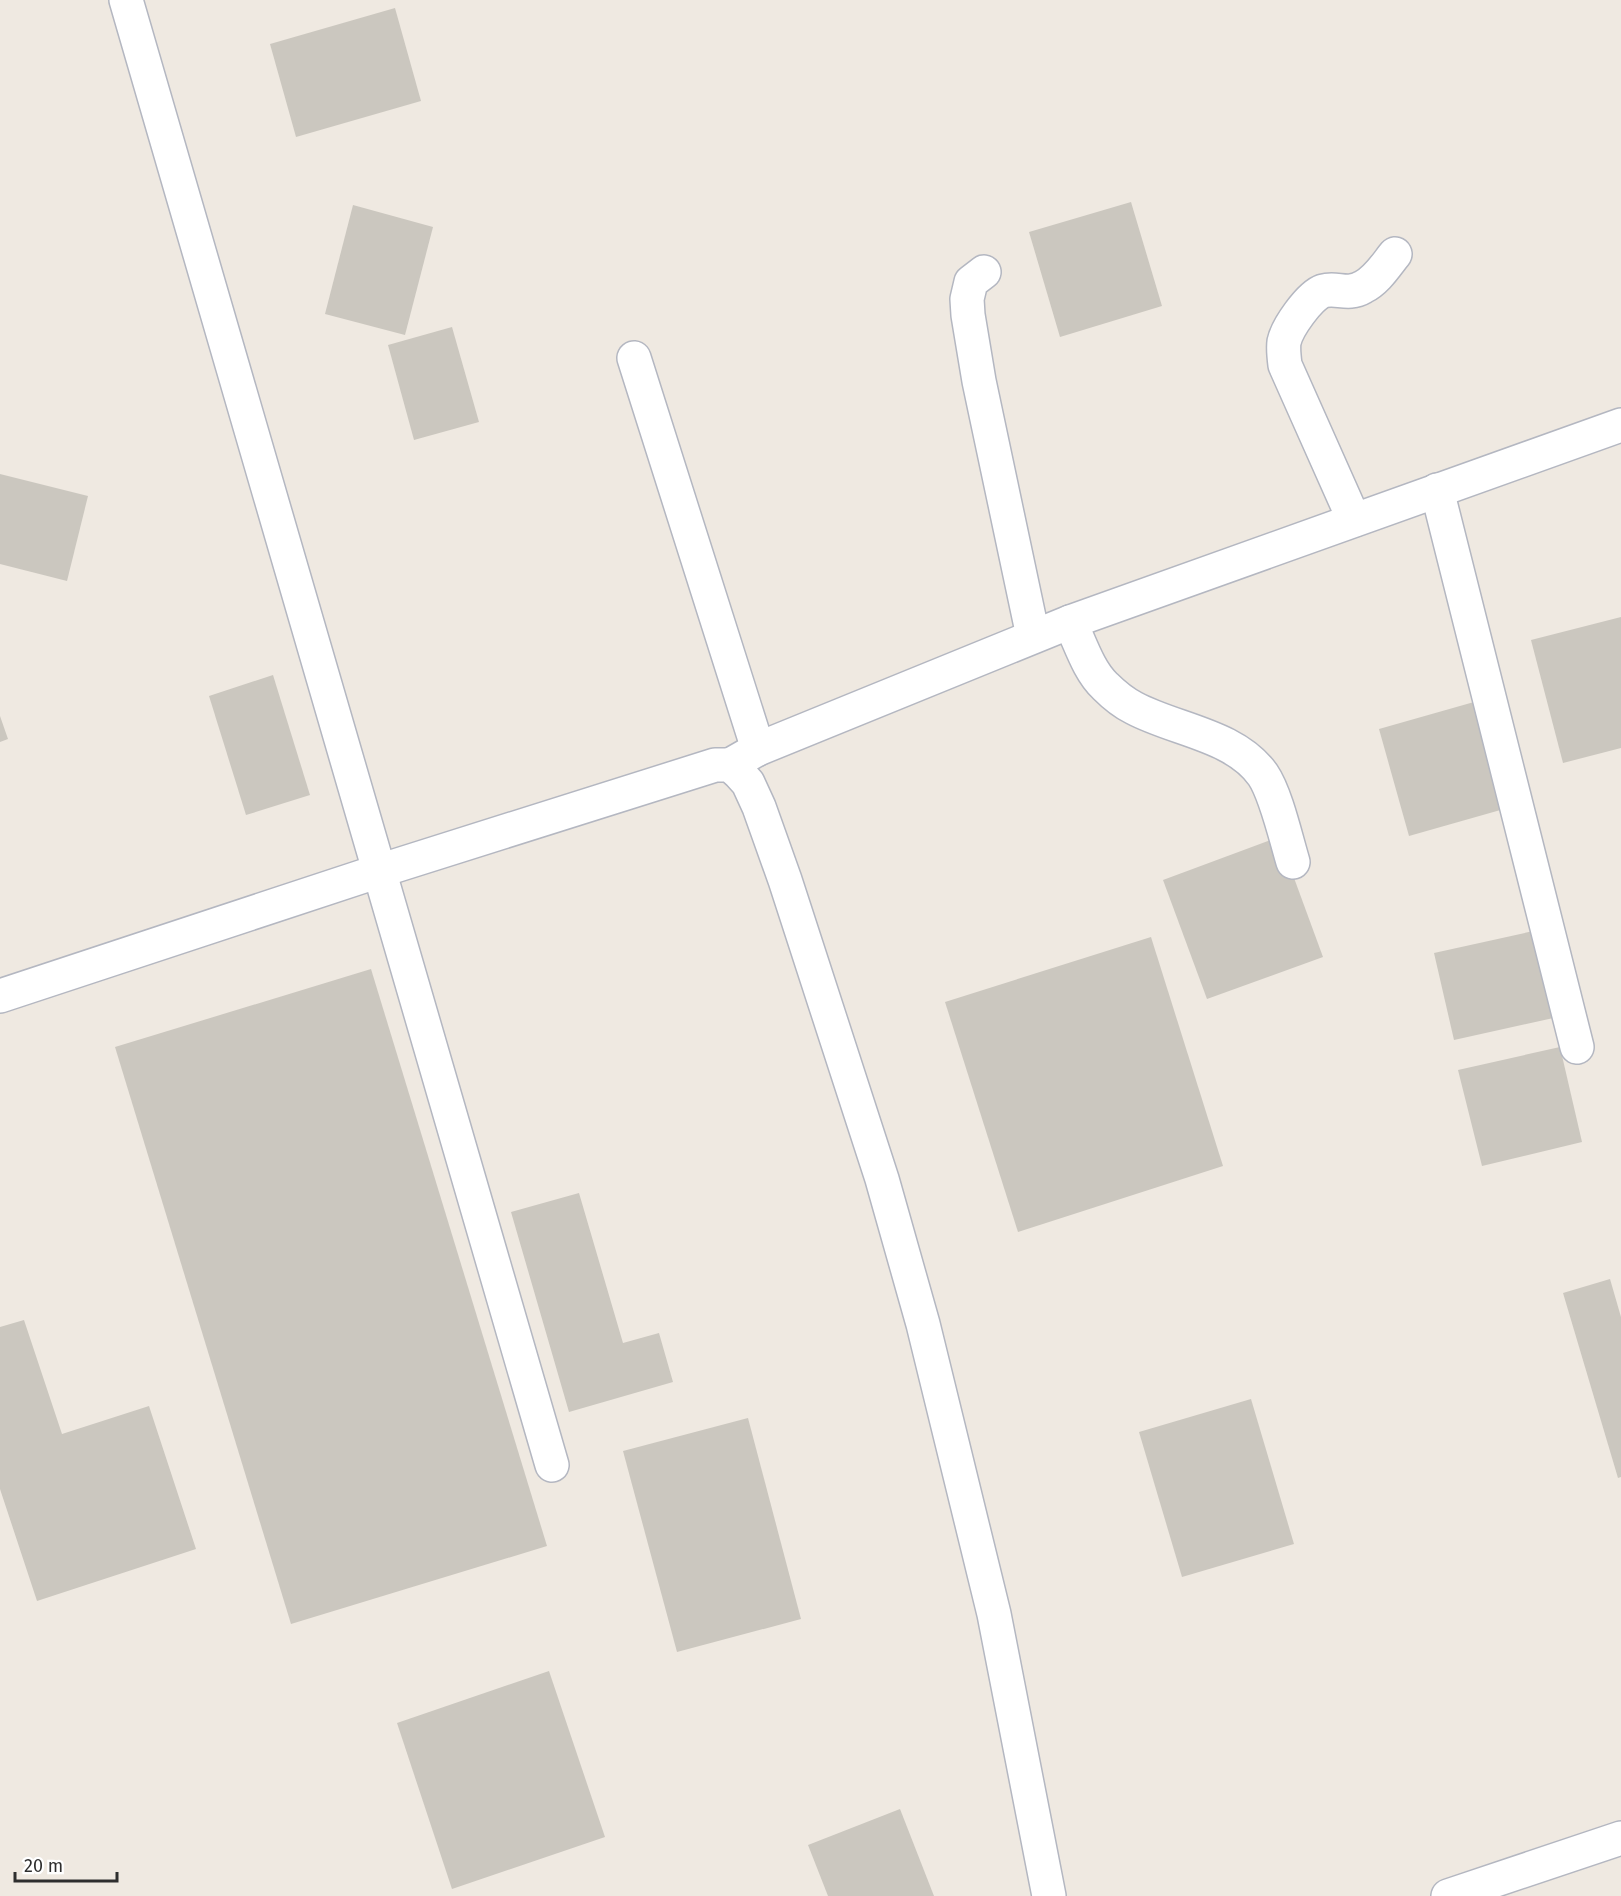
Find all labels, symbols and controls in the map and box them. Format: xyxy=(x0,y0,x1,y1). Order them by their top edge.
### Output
scale bar xyxy=(15,1845,117,1883)
text: 20 m xyxy=(24,1855,63,1877)

